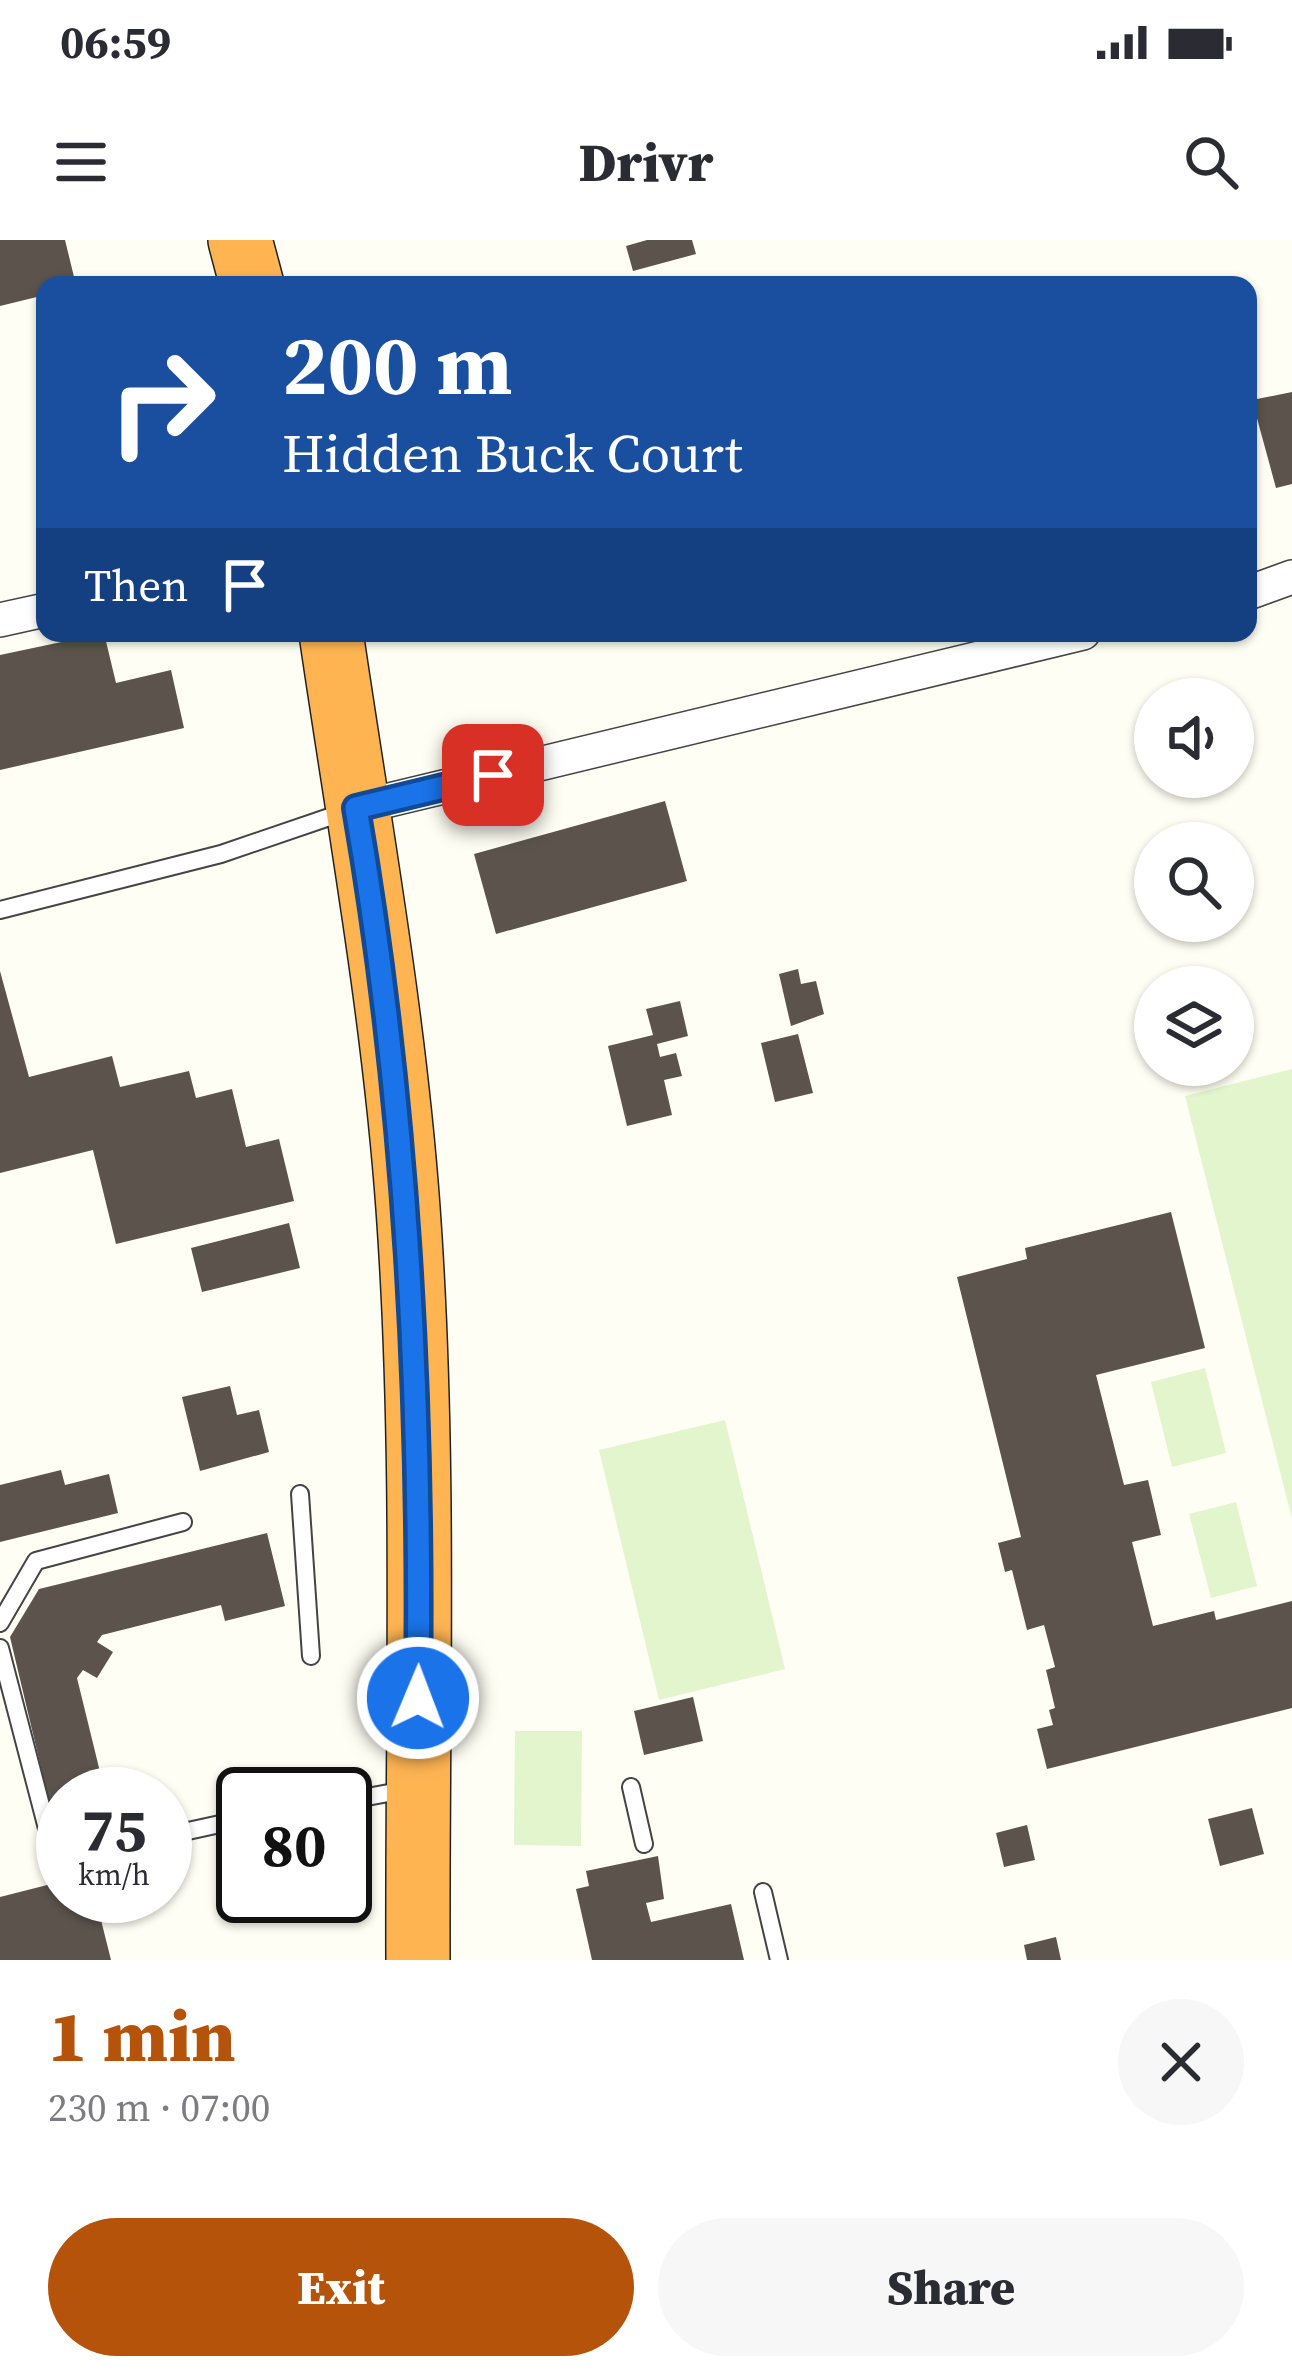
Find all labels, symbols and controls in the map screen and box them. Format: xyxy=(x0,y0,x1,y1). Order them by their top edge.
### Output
text: 06:59 xyxy=(60,11,171,73)
text: Drivr xyxy=(579,125,713,199)
icon: menu xyxy=(48,129,114,195)
icon: search xyxy=(1178,129,1244,195)
text: 200 m xyxy=(282,307,513,422)
icon: right xyxy=(84,324,240,480)
text: Hidden Buck Court xyxy=(282,416,743,490)
icon: arrive xyxy=(212,552,278,618)
text: Then xyxy=(84,554,188,616)
map controls xyxy=(1134,678,1254,1086)
button: sound xyxy=(1134,678,1254,798)
pin xyxy=(442,724,544,826)
icon: arrive xyxy=(460,742,526,808)
button: search xyxy=(1134,822,1254,942)
button: layers xyxy=(1134,966,1254,1086)
position arrow xyxy=(355,1635,481,1761)
speed limit sign: 80 xyxy=(216,1767,372,1923)
text: 75 xyxy=(81,1789,147,1871)
text: km/h xyxy=(78,1854,150,1895)
text: 1 min xyxy=(48,1986,236,2085)
button: close xyxy=(1118,1999,1244,2125)
text: 230 m · 07:00 xyxy=(48,2081,270,2134)
button: Exit xyxy=(48,2218,634,2356)
button: Share xyxy=(658,2218,1244,2356)

